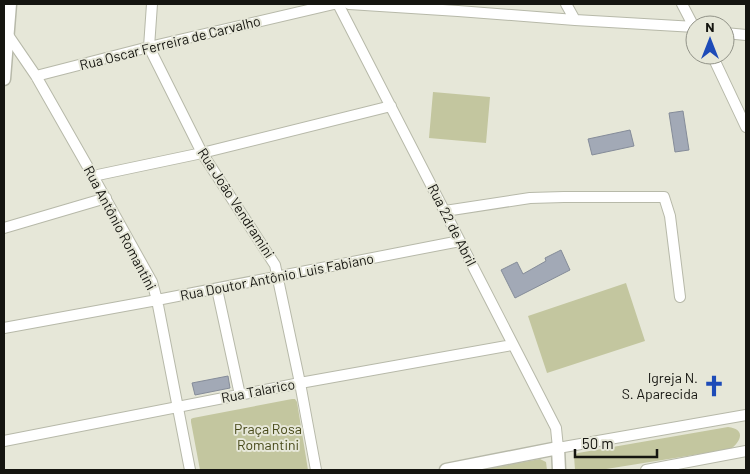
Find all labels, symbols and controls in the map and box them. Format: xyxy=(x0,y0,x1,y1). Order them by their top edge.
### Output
street label: Rua Oscar Ferreira de Carvalho xyxy=(78,12,262,73)
north arrow xyxy=(685,15,735,65)
text: N xyxy=(705,18,715,35)
street label: Rua João Vendramini xyxy=(194,145,278,261)
street label: Rua Antônio Romantini xyxy=(80,163,160,293)
street label: Rua 22 de Abril xyxy=(424,181,480,269)
street label: Rua Doutor Antônio Luis Fabiano xyxy=(179,249,375,304)
place label: Igreja N. S. Aparecida xyxy=(622,369,698,402)
church icon: Igreja N. S. Aparecida xyxy=(701,373,727,399)
street label: Rua Talarico xyxy=(220,375,296,406)
park label: Praça Rosa Romantini xyxy=(234,420,302,453)
scale bar xyxy=(575,426,658,458)
text: 50 m xyxy=(582,434,614,452)

